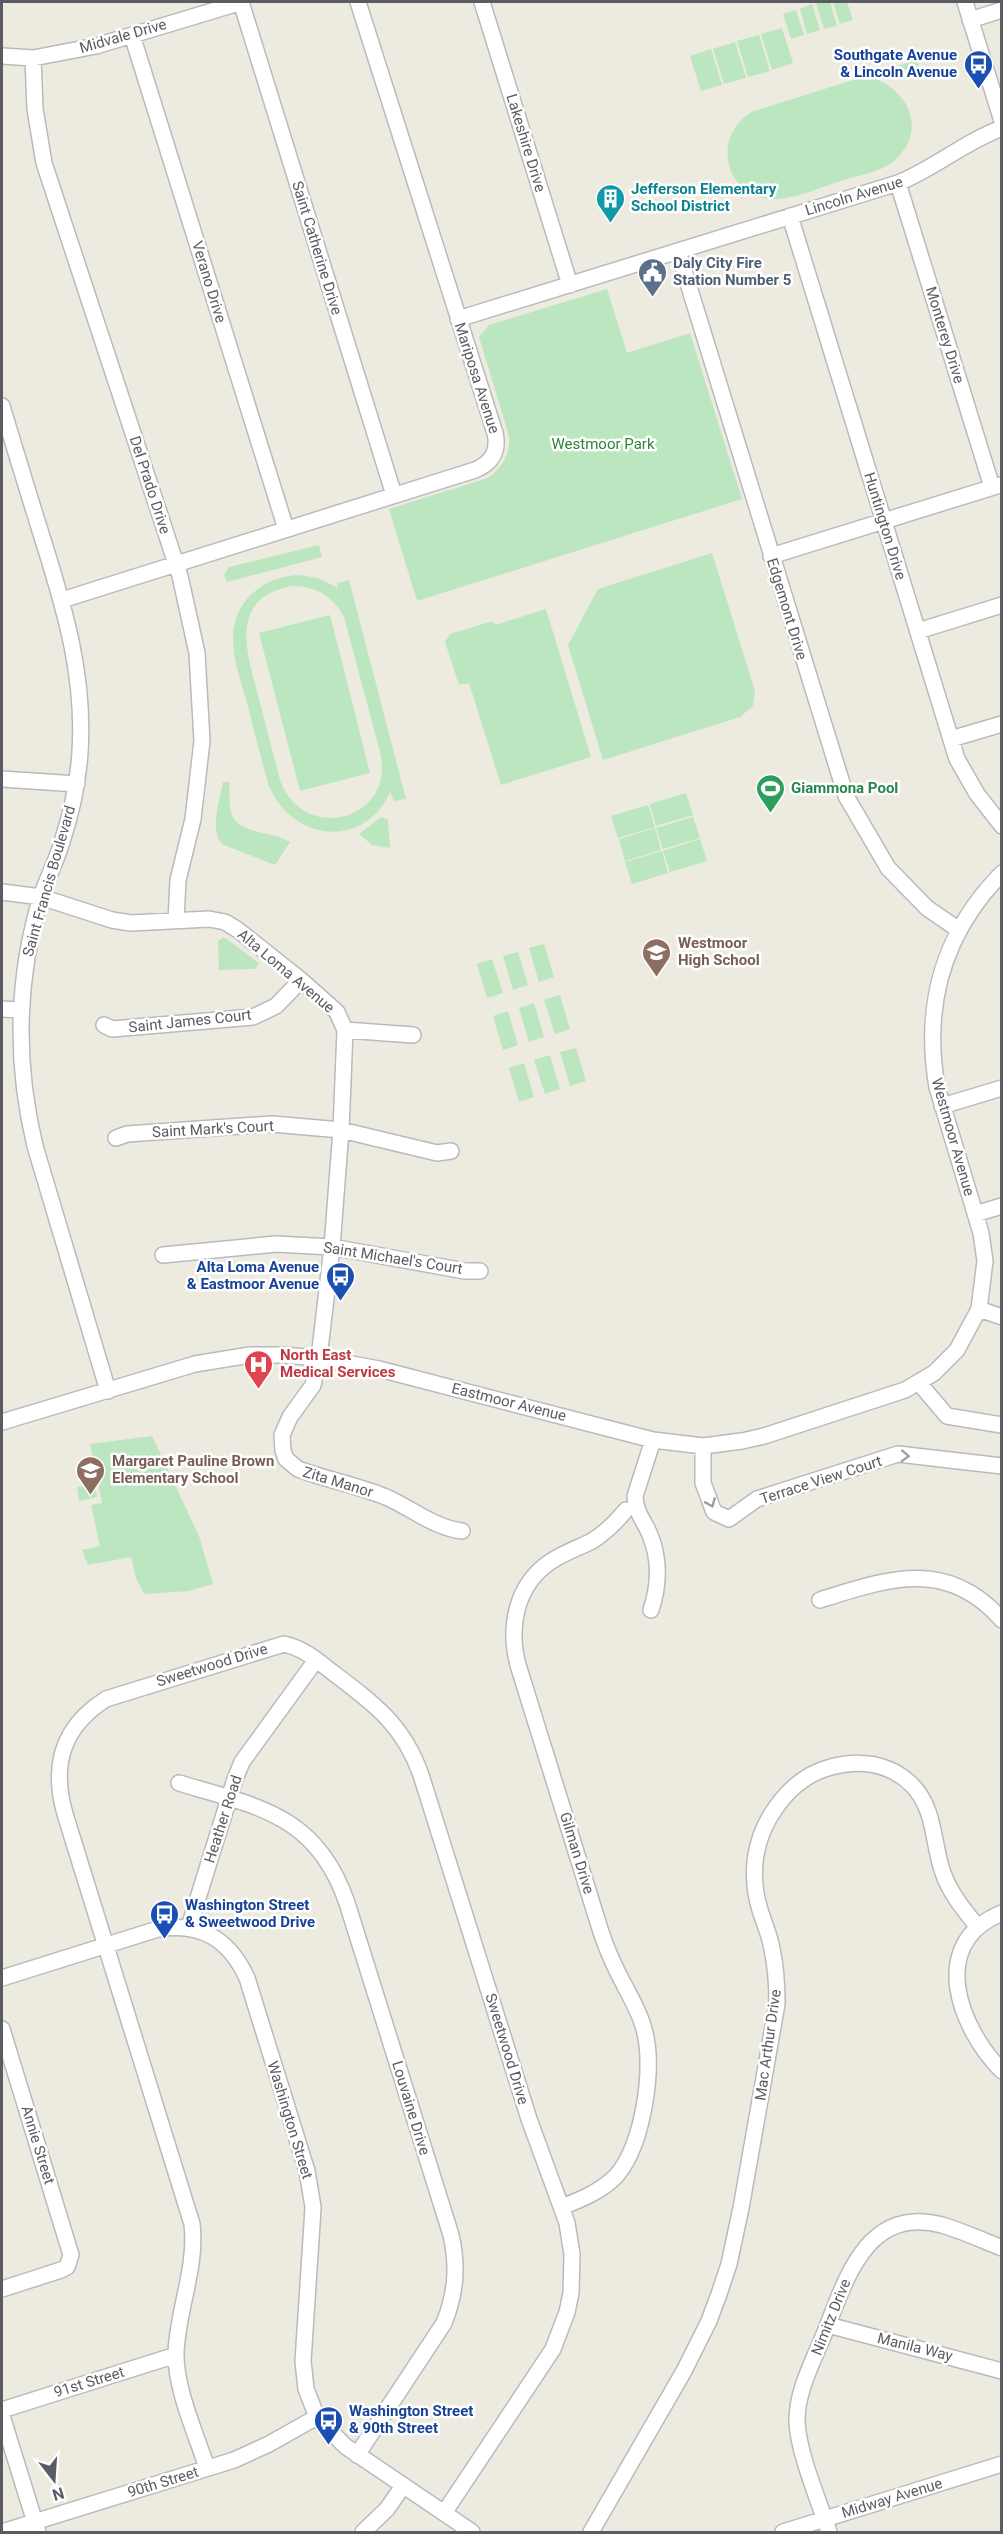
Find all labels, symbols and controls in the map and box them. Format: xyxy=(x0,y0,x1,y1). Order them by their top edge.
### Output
street label: Midvale Drive xyxy=(77,15,169,57)
place label: Southgate Avenue & Lincoln Avenue xyxy=(834,46,957,81)
bus stop icon: Southgate Avenue & Lincoln Avenue xyxy=(962,48,994,90)
street label: Lakeshire Drive xyxy=(503,92,549,194)
street label: Lincoln Avenue xyxy=(803,173,905,219)
street label: Saint Catherine Drive xyxy=(288,179,346,317)
place label: Jefferson Elementary School District xyxy=(631,180,777,215)
building icon: Jefferson Elementary School District xyxy=(594,182,626,224)
street label: Verano Drive xyxy=(188,239,230,325)
place label: Daly City Fire Station Number 5 xyxy=(673,254,791,289)
public building icon: Daly City Fire Station Number 5 xyxy=(636,256,668,298)
street label: Monterey Drive xyxy=(922,284,968,386)
street label: Mariposa Avenue xyxy=(451,320,503,436)
street label: Del Prado Drive xyxy=(126,434,174,536)
park label: Westmoor Park xyxy=(552,435,655,453)
street label: Huntington Drive xyxy=(860,470,910,582)
street label: Edgemont Drive xyxy=(763,556,811,662)
sports icon: Giammona Pool xyxy=(754,772,786,814)
place label: Giammona Pool xyxy=(791,779,898,797)
street label: Saint Francis Boulevard xyxy=(19,803,79,959)
street label: Alta Loma Avenue xyxy=(234,925,338,1017)
place label: Westmoor High School xyxy=(678,934,760,969)
school or university icon: Westmoor High School xyxy=(641,936,673,978)
street label: Saint James Court xyxy=(128,1006,252,1036)
street label: Westmoor Avenue xyxy=(928,1076,978,1198)
street label: Saint Mark's Court xyxy=(152,1117,274,1141)
street label: Saint Michael's Court xyxy=(322,1238,464,1278)
place label: Alta Loma Avenue & Eastmoor Avenue xyxy=(187,1258,319,1293)
bus stop icon: Alta Loma Avenue & Eastmoor Avenue xyxy=(324,1260,356,1302)
place label: North East Medical Services xyxy=(280,1346,396,1381)
hospital icon: North East Medical Services xyxy=(243,1348,275,1390)
street label: Eastmoor Avenue xyxy=(450,1379,568,1425)
one-way arrow xyxy=(901,1449,910,1462)
place label: Margaret Pauline Brown Elementary School xyxy=(112,1452,274,1487)
street label: Terrace View Court xyxy=(758,1452,884,1508)
school or university icon: Margaret Pauline Brown Elementary School xyxy=(75,1454,107,1496)
street label: Zita Manor xyxy=(301,1463,375,1501)
one-way arrow xyxy=(704,1496,716,1507)
street label: Sweetwood Drive xyxy=(154,1640,270,1690)
street label: Heather Road xyxy=(200,1773,246,1865)
street label: Gilman Drive xyxy=(556,1810,598,1896)
place label: Washington Street & Sweetwood Drive xyxy=(185,1896,315,1931)
bus stop icon: Washington Street & Sweetwood Drive xyxy=(148,1898,180,1940)
street label: Mac Arthur Drive xyxy=(751,1988,785,2102)
street label: Sweetwood Drive xyxy=(482,1991,532,2107)
street label: Washington Street xyxy=(263,2059,317,2181)
street label: Louvaine Drive xyxy=(388,2059,434,2157)
street label: Annie Street xyxy=(18,2104,59,2187)
street label: Nimitz Drive xyxy=(807,2276,855,2358)
street label: Manila Way xyxy=(875,2329,955,2365)
street label: 91st Street xyxy=(52,2363,127,2401)
place label: Washington Street & 90th Street xyxy=(349,2402,473,2437)
bus stop icon: Washington Street & 90th Street xyxy=(312,2404,344,2446)
north arrow xyxy=(24,2450,84,2510)
street label: 90th Street xyxy=(125,2463,201,2501)
street label: Midway Avenue xyxy=(839,2474,945,2522)
text: N xyxy=(50,2483,66,2505)

